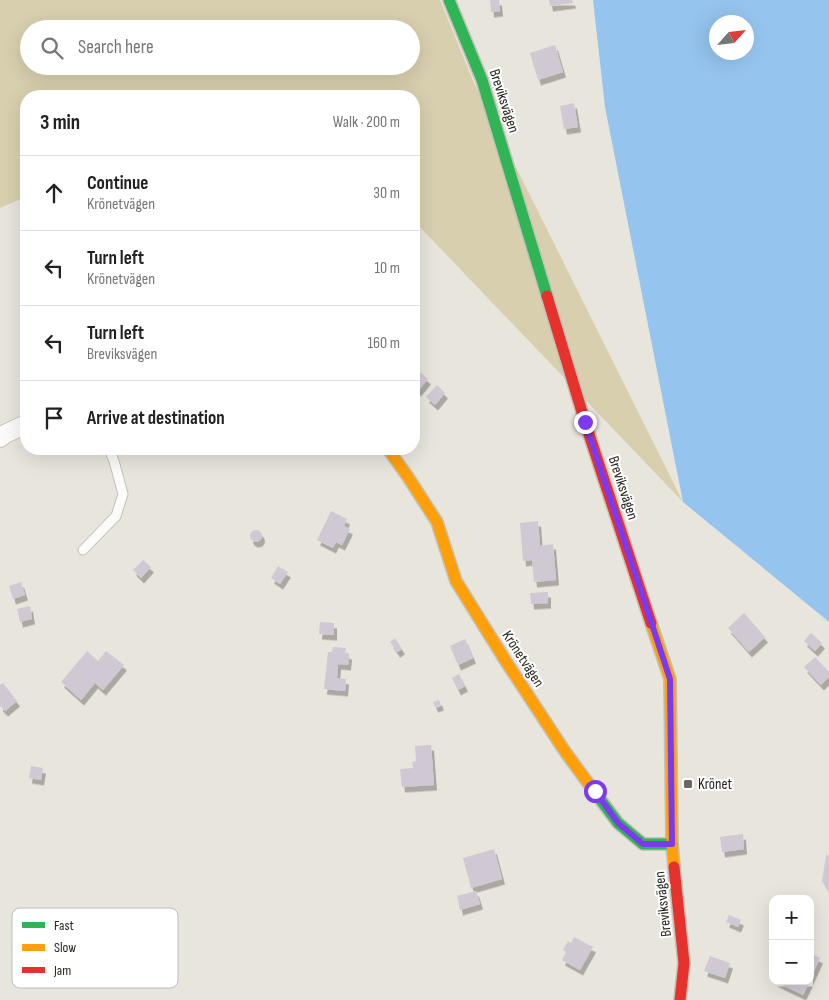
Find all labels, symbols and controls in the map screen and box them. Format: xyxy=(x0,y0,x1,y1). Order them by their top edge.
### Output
north arrow xyxy=(709,15,754,60)
search box xyxy=(20,20,420,75)
icon: search xyxy=(38,34,66,62)
text: Search here xyxy=(78,36,154,59)
street label: Breviksvägen xyxy=(485,67,523,135)
text: 3 min xyxy=(40,110,80,135)
text: Walk · 200 m xyxy=(333,113,400,132)
text: Continue xyxy=(87,172,148,195)
icon: ahead xyxy=(40,179,68,207)
text: 30 m xyxy=(373,184,400,203)
text: Krönetvägen xyxy=(87,195,155,214)
text: Turn left xyxy=(87,247,144,270)
icon: left xyxy=(40,254,68,282)
text: 10 m xyxy=(374,259,400,278)
text: Krönetvägen xyxy=(87,270,155,289)
text: Turn left xyxy=(87,322,144,345)
icon: left xyxy=(40,329,68,357)
text: 160 m xyxy=(367,334,400,353)
text: Breviksvägen xyxy=(87,345,157,364)
icon: arrive xyxy=(40,404,68,432)
text: Arrive at destination xyxy=(87,407,225,430)
route end xyxy=(574,411,597,434)
street label: Breviksvägen xyxy=(604,454,642,522)
street label: Krönetvägen xyxy=(498,627,548,691)
place label: Krönet xyxy=(698,775,732,794)
marker: Krönet xyxy=(682,778,694,790)
route start xyxy=(584,780,607,803)
street label: Breviksvägen xyxy=(650,870,676,938)
map controls xyxy=(769,895,814,985)
button: + xyxy=(769,895,814,940)
legend xyxy=(12,908,178,988)
text: Fast xyxy=(54,917,74,934)
text: Slow xyxy=(54,939,76,956)
button: − xyxy=(769,940,814,985)
text: Jam xyxy=(53,962,71,979)

